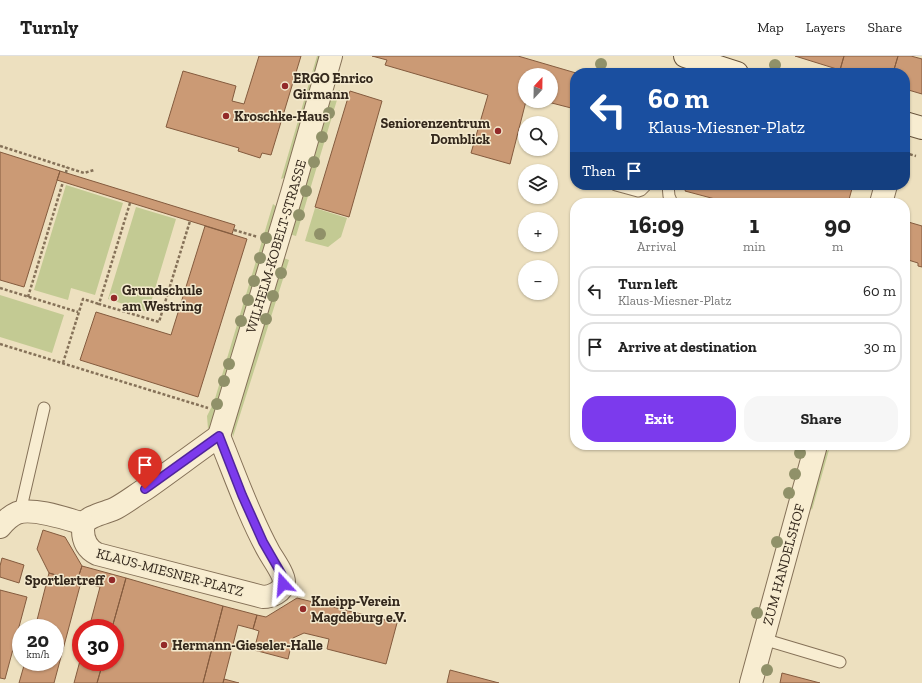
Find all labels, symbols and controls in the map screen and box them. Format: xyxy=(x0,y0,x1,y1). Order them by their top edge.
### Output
text: Turnly xyxy=(20,16,78,39)
text: Map xyxy=(757,19,784,36)
text: Layers xyxy=(806,19,845,36)
text: Share xyxy=(867,19,902,36)
north arrow xyxy=(518,68,558,108)
map controls xyxy=(518,68,558,300)
place label: ERGO Enrico Girmann xyxy=(293,70,374,103)
marker: ERGO Enrico Girmann xyxy=(280,81,290,91)
text: 60 m xyxy=(648,82,709,115)
icon: left xyxy=(582,84,634,136)
place label: Kroschke-Haus xyxy=(234,108,330,125)
marker: Kroschke-Haus xyxy=(221,111,231,121)
place label: Seniorenzentrum Domblick xyxy=(380,115,491,148)
button: search xyxy=(518,116,558,156)
text: Klaus-Miesner-Platz xyxy=(648,116,805,138)
marker: Seniorenzentrum Domblick xyxy=(493,126,503,136)
street label: WILHELM-KOBELT-STRASSE xyxy=(242,158,310,335)
icon: arrive xyxy=(623,160,645,182)
text: Then xyxy=(582,162,615,180)
button: layers xyxy=(518,164,558,204)
text: 16:09 xyxy=(629,210,684,239)
text: 1 xyxy=(749,210,759,239)
text: 90 xyxy=(824,210,851,239)
button: + xyxy=(518,212,558,252)
text: Arrival xyxy=(637,239,676,254)
text: min xyxy=(743,239,765,254)
text: m xyxy=(832,239,843,254)
button: − xyxy=(518,260,558,300)
text: Turn left xyxy=(618,275,678,293)
icon: left xyxy=(584,280,606,302)
place label: Grundschule am Westring xyxy=(122,282,203,315)
text: 60 m xyxy=(863,282,896,300)
marker: Grundschule am Westring xyxy=(109,293,119,303)
text: Klaus-Miesner-Platz xyxy=(618,293,731,308)
icon: arrive xyxy=(584,336,606,358)
text: Arrive at destination xyxy=(618,338,757,356)
text: 30 m xyxy=(864,338,896,356)
button: Exit xyxy=(582,396,736,442)
button: Share xyxy=(744,396,898,442)
pin xyxy=(128,448,162,489)
icon: arrive xyxy=(134,454,156,476)
street label: ZUM HANDELSHOF xyxy=(759,502,809,627)
street label: KLAUS-MIESNER-PLATZ xyxy=(94,545,245,600)
position arrow xyxy=(262,563,304,605)
place label: Sportlertreff xyxy=(25,572,106,589)
marker: Sportlertreff xyxy=(107,575,117,585)
place label: Kneipp-Verein Magdeburg e.V. xyxy=(311,593,406,626)
marker: Kneipp-Verein Magdeburg e.V. xyxy=(298,604,308,614)
speed limit sign: 30 xyxy=(72,619,124,671)
text: 20 xyxy=(27,628,49,652)
place label: Hermann-Gieseler-Halle xyxy=(172,637,323,654)
marker: Hermann-Gieseler-Halle xyxy=(159,640,169,650)
text: km/h xyxy=(27,649,49,661)

